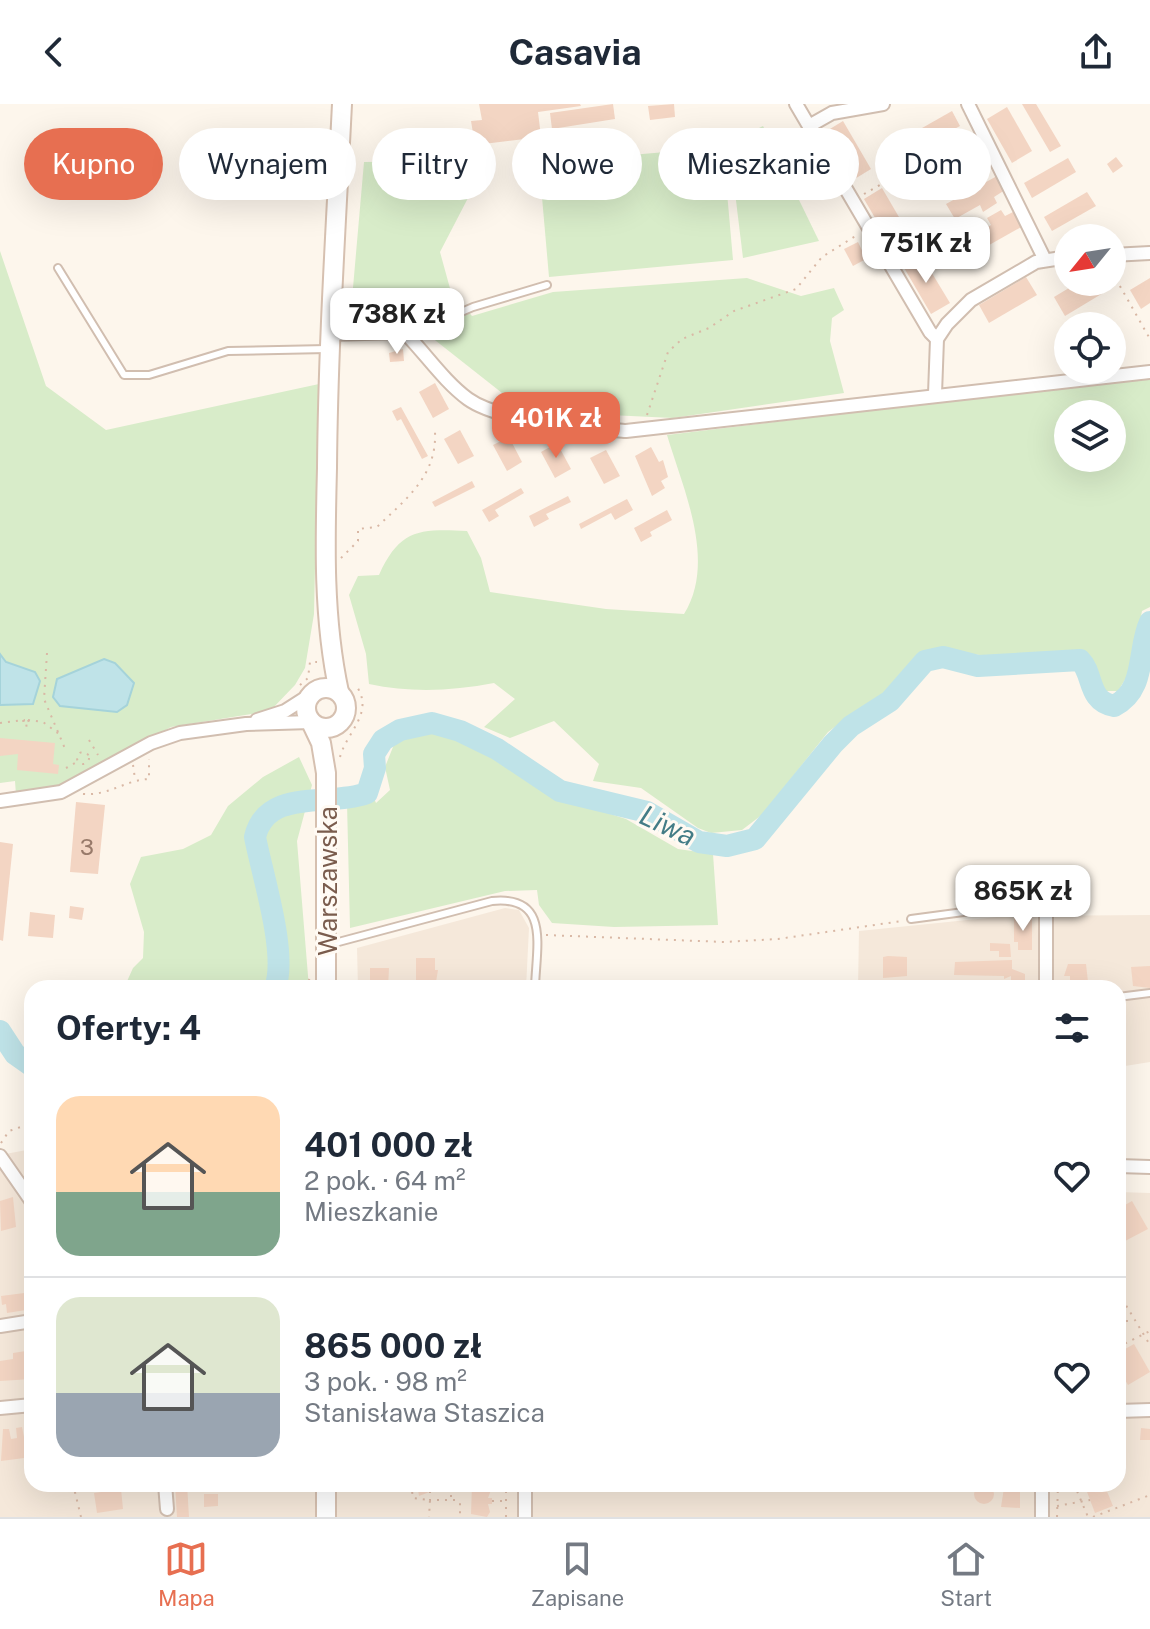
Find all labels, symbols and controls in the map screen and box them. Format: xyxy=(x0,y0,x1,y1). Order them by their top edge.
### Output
icon: back xyxy=(32,30,76,74)
icon: share xyxy=(1074,30,1118,74)
text: Casavia xyxy=(508,31,642,73)
chip: Kupno xyxy=(24,128,163,200)
chip: Wynajem xyxy=(179,128,356,200)
chip: Filtry xyxy=(372,128,496,200)
chip: Nowe xyxy=(512,128,642,200)
chip: Mieszkanie xyxy=(658,128,859,200)
chip: Dom xyxy=(875,128,991,200)
pin: 751K zł xyxy=(852,217,1000,285)
north arrow xyxy=(1054,224,1126,296)
map controls xyxy=(1054,224,1126,472)
text: 751K zł xyxy=(880,227,972,258)
pin: 738K zł xyxy=(323,288,471,356)
text: 738K zł xyxy=(348,298,446,329)
button: locate xyxy=(1054,312,1126,384)
pin: 401K zł xyxy=(482,392,630,460)
button: layers xyxy=(1054,400,1126,472)
text: 401K zł xyxy=(510,402,602,433)
water label: Liwa xyxy=(635,798,701,852)
street label: Warszawska xyxy=(312,806,343,956)
house number: 3 xyxy=(80,834,94,860)
pin: 865K zł xyxy=(949,865,1097,933)
text: 865K zł xyxy=(973,875,1073,906)
icon: filters xyxy=(1050,1006,1094,1050)
text: Oferty: 4 xyxy=(56,1008,201,1048)
text: 401 000 zł xyxy=(304,1125,473,1165)
icon: home xyxy=(120,1128,216,1224)
icon: heart xyxy=(1050,1154,1094,1198)
text: 2 pok. · 64 m² xyxy=(304,1165,466,1196)
text: Mieszkanie xyxy=(304,1196,438,1227)
text: 865 000 zł xyxy=(304,1326,482,1366)
icon: home xyxy=(120,1329,216,1425)
icon: heart xyxy=(1050,1355,1094,1399)
text: 3 pok. · 98 m² xyxy=(304,1366,467,1397)
text: Stanisława Staszica xyxy=(304,1397,545,1428)
tab: Mapa xyxy=(158,1537,215,1611)
tab: Zapisane xyxy=(531,1537,624,1611)
tab: Start xyxy=(940,1537,992,1611)

